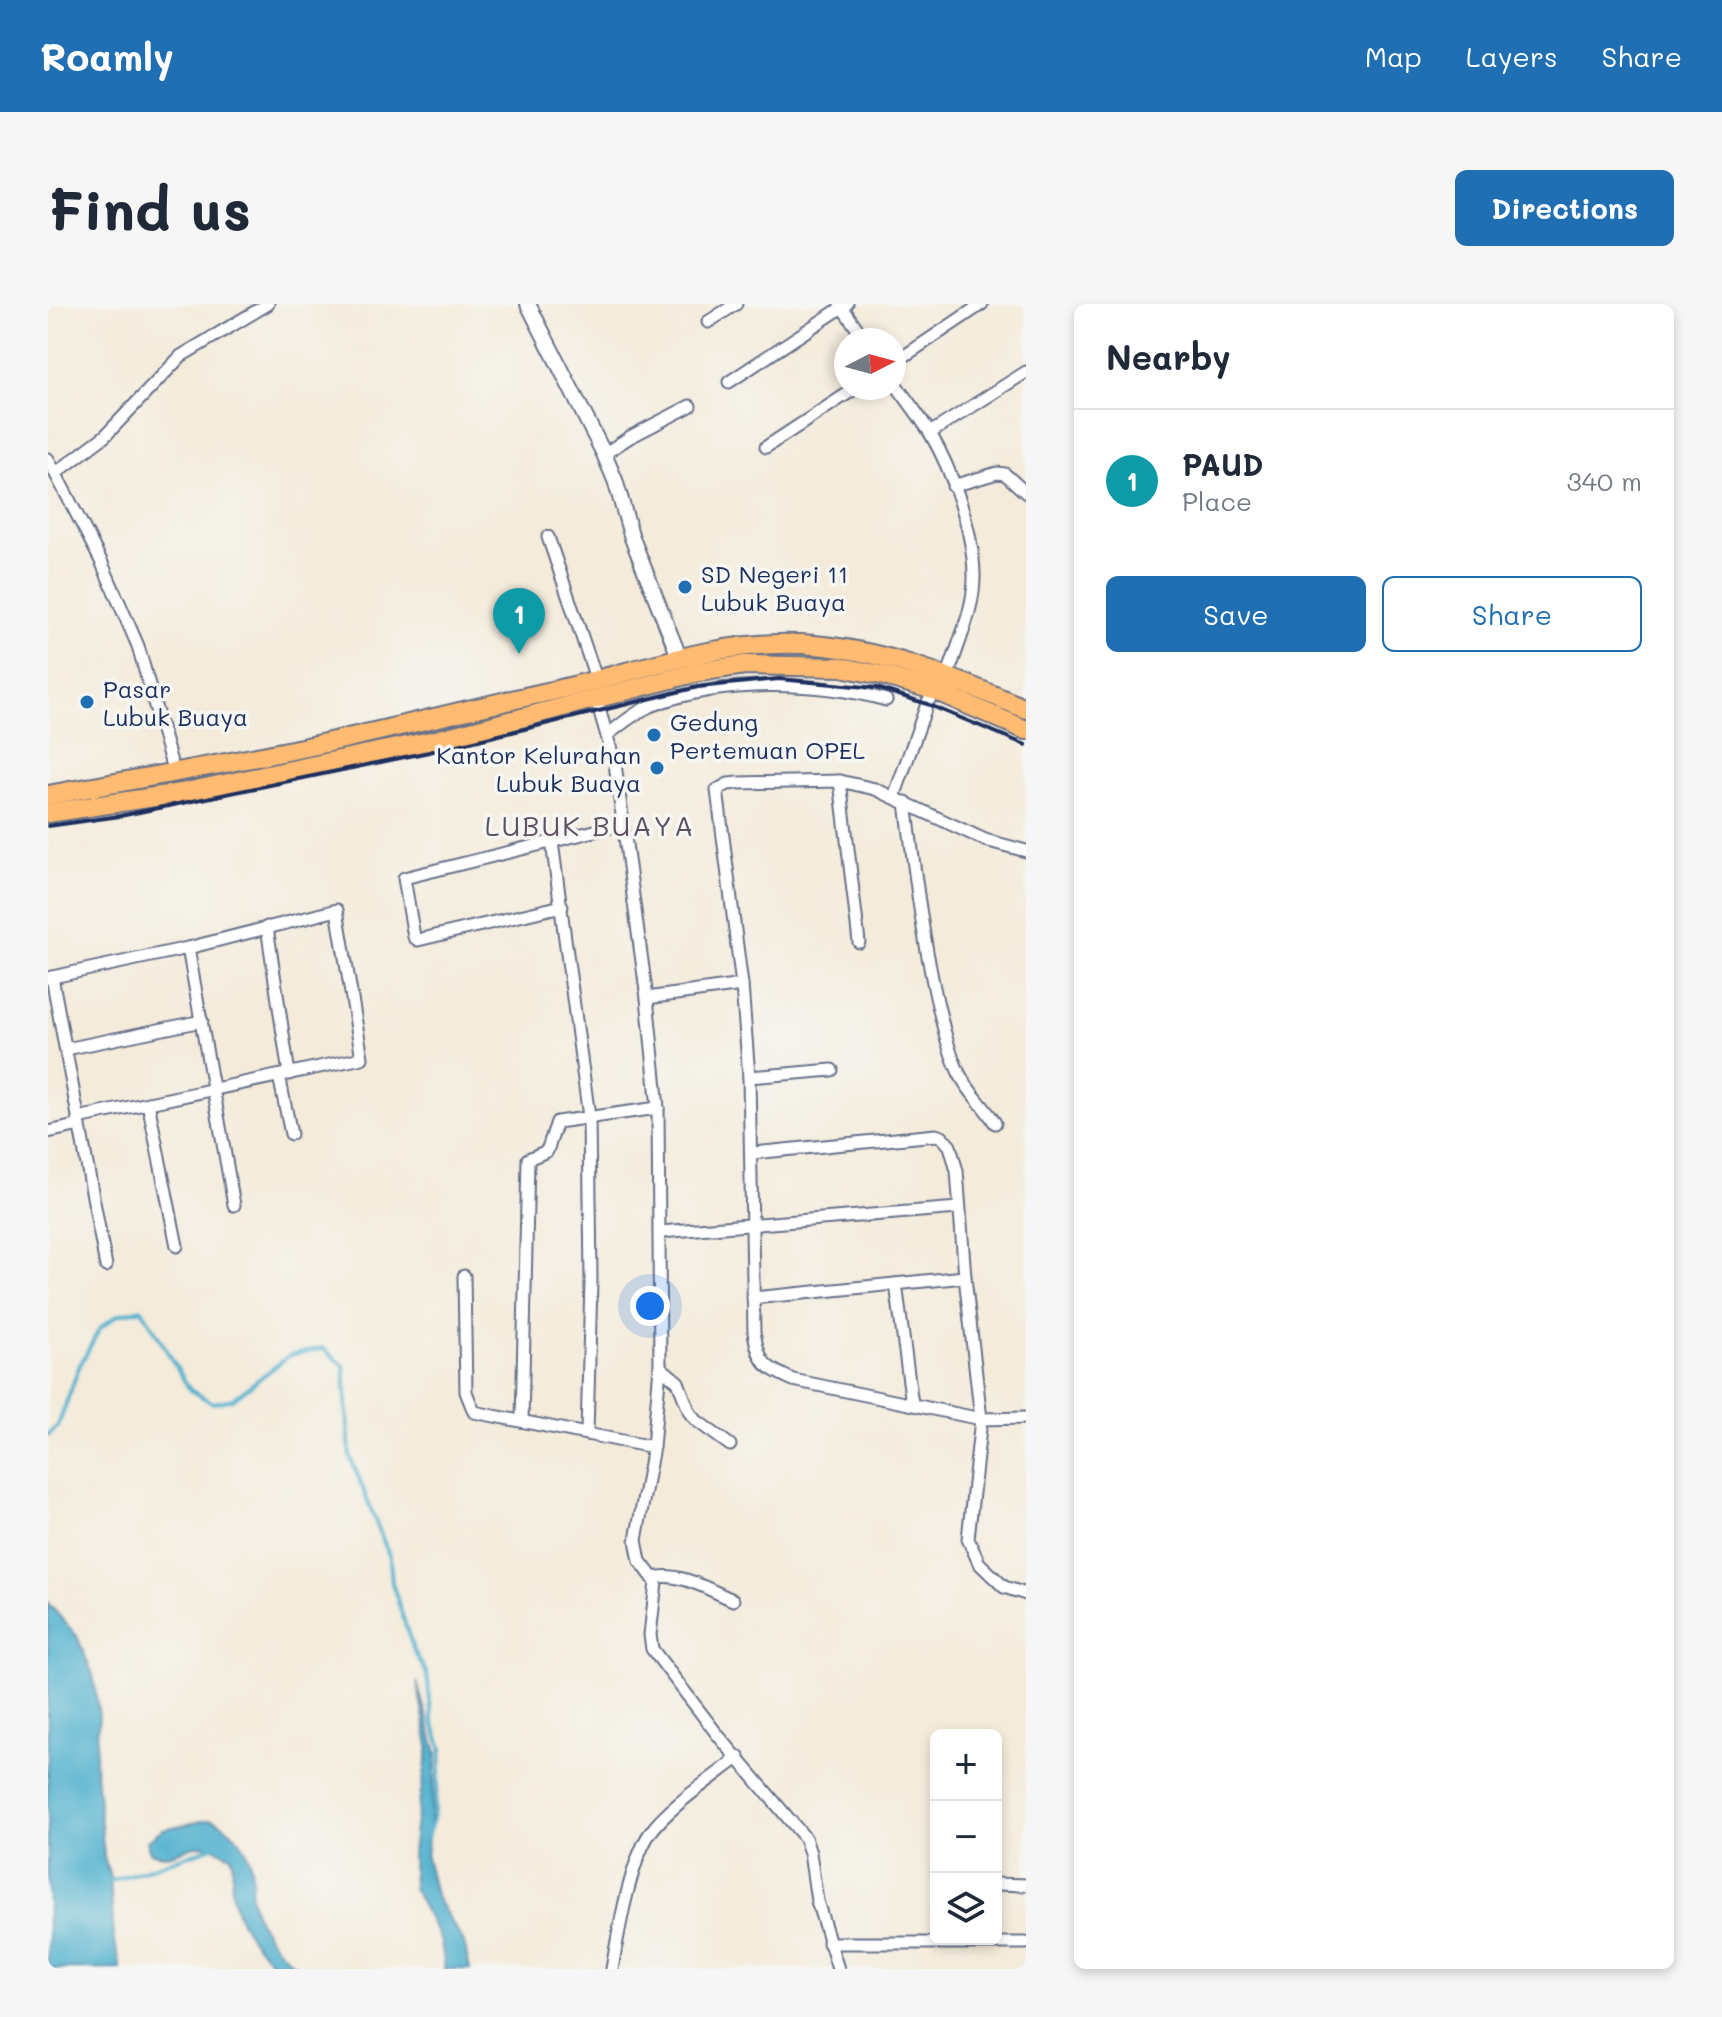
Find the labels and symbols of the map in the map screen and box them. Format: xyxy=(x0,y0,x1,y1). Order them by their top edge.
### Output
north arrow xyxy=(834,328,906,400)
place label: SD Negeri 11 Lubuk Buaya xyxy=(701,558,849,617)
marker: SD Negeri 11 Lubuk Buaya xyxy=(676,578,694,596)
pin: 1 xyxy=(493,588,545,654)
place label: Pasar Lubuk Buaya xyxy=(103,673,248,732)
marker: Pasar Lubuk Buaya xyxy=(78,693,96,711)
place label: Gedung Pertemuan OPEL xyxy=(670,706,866,765)
marker: Gedung Pertemuan OPEL xyxy=(645,726,663,744)
place label: Kantor Kelurahan Lubuk Buaya xyxy=(436,739,641,798)
marker: Kantor Kelurahan Lubuk Buaya xyxy=(648,759,666,777)
district label: LUBUK BUAYA xyxy=(485,807,695,843)
your location xyxy=(630,1286,670,1326)

